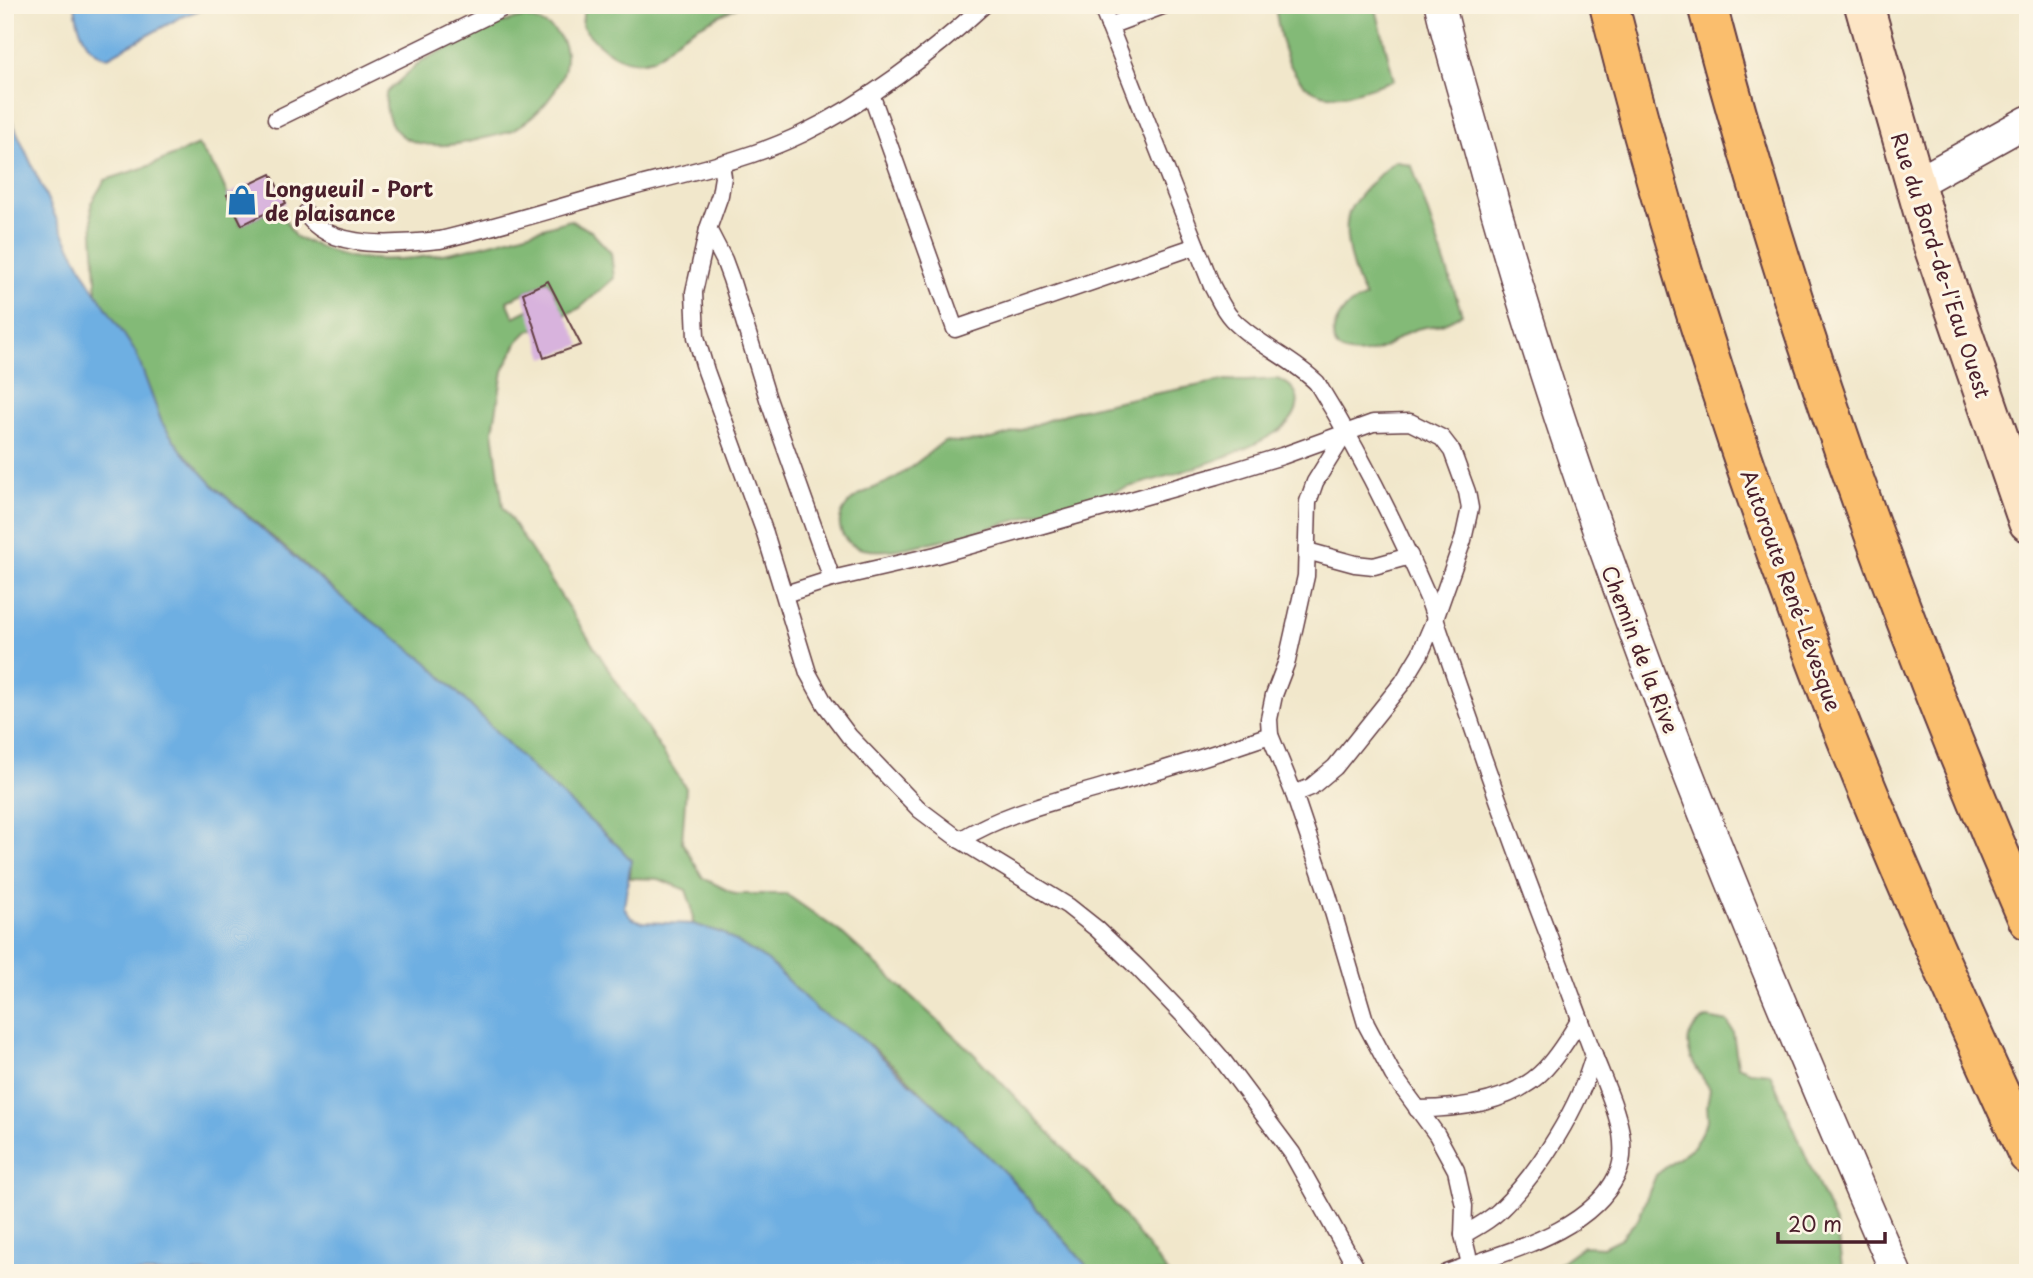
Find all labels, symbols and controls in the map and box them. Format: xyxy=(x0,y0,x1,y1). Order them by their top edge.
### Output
street label: Rue du Bord-de-l'Eau Ouest xyxy=(1884,128,2000,402)
place label: Longueuil - Port de plaisance xyxy=(265,172,433,228)
shop icon: Longueuil - Port de plaisance xyxy=(225,183,259,217)
street label: Autoroute René-Lévesque xyxy=(1733,465,1851,715)
street label: Chemin de la Rive xyxy=(1594,560,1688,738)
scale bar xyxy=(1778,1201,1884,1245)
text: 20 m xyxy=(1788,1207,1842,1239)

